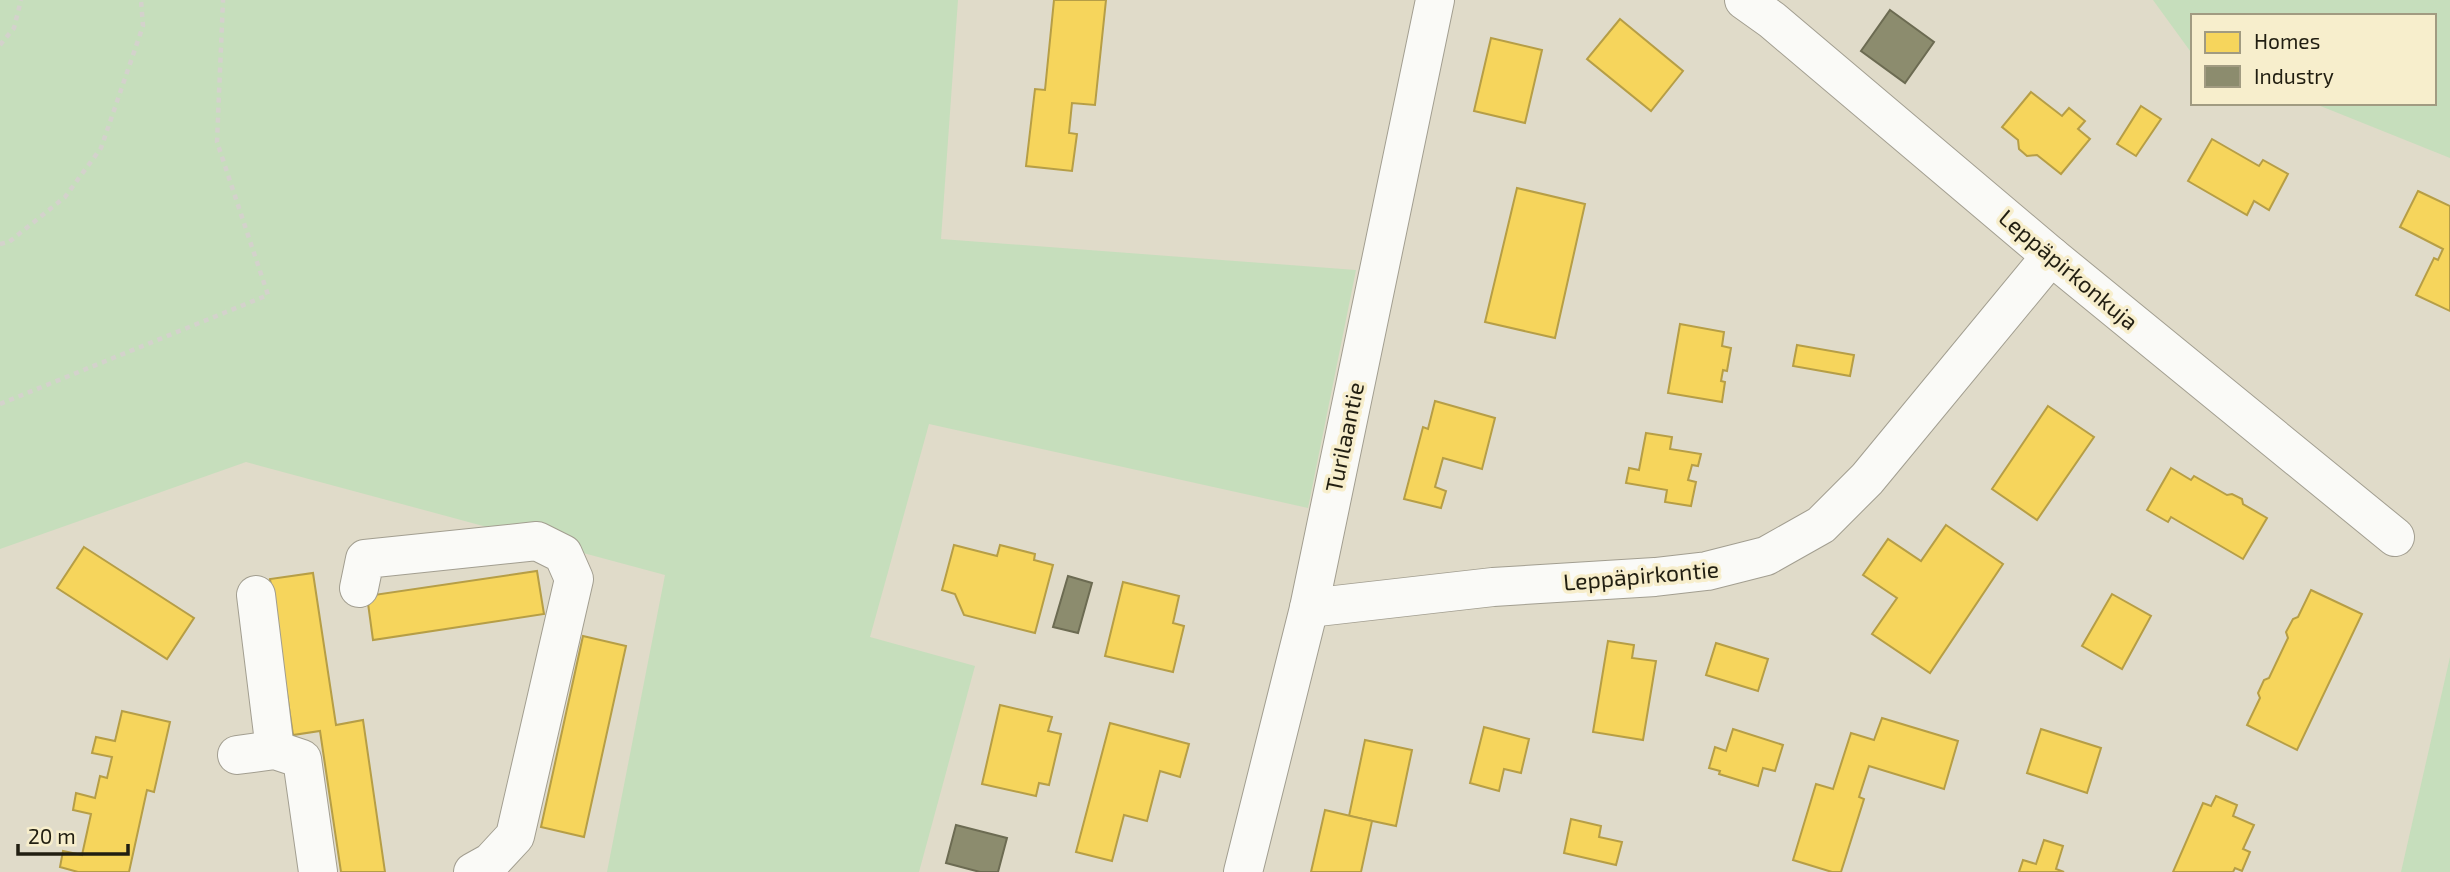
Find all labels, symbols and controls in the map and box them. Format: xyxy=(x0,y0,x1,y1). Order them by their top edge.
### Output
legend xyxy=(2191,14,2436,105)
text: Homes xyxy=(2254,28,2320,53)
text: Industry xyxy=(2254,63,2334,88)
street label: Leppäpirkonkuja xyxy=(1994,203,2144,335)
street label: Turilaantie xyxy=(1319,379,1369,495)
street label: Leppäpirkontie xyxy=(1562,554,1720,596)
scale bar xyxy=(18,812,128,856)
text: 20 m xyxy=(28,823,76,848)

